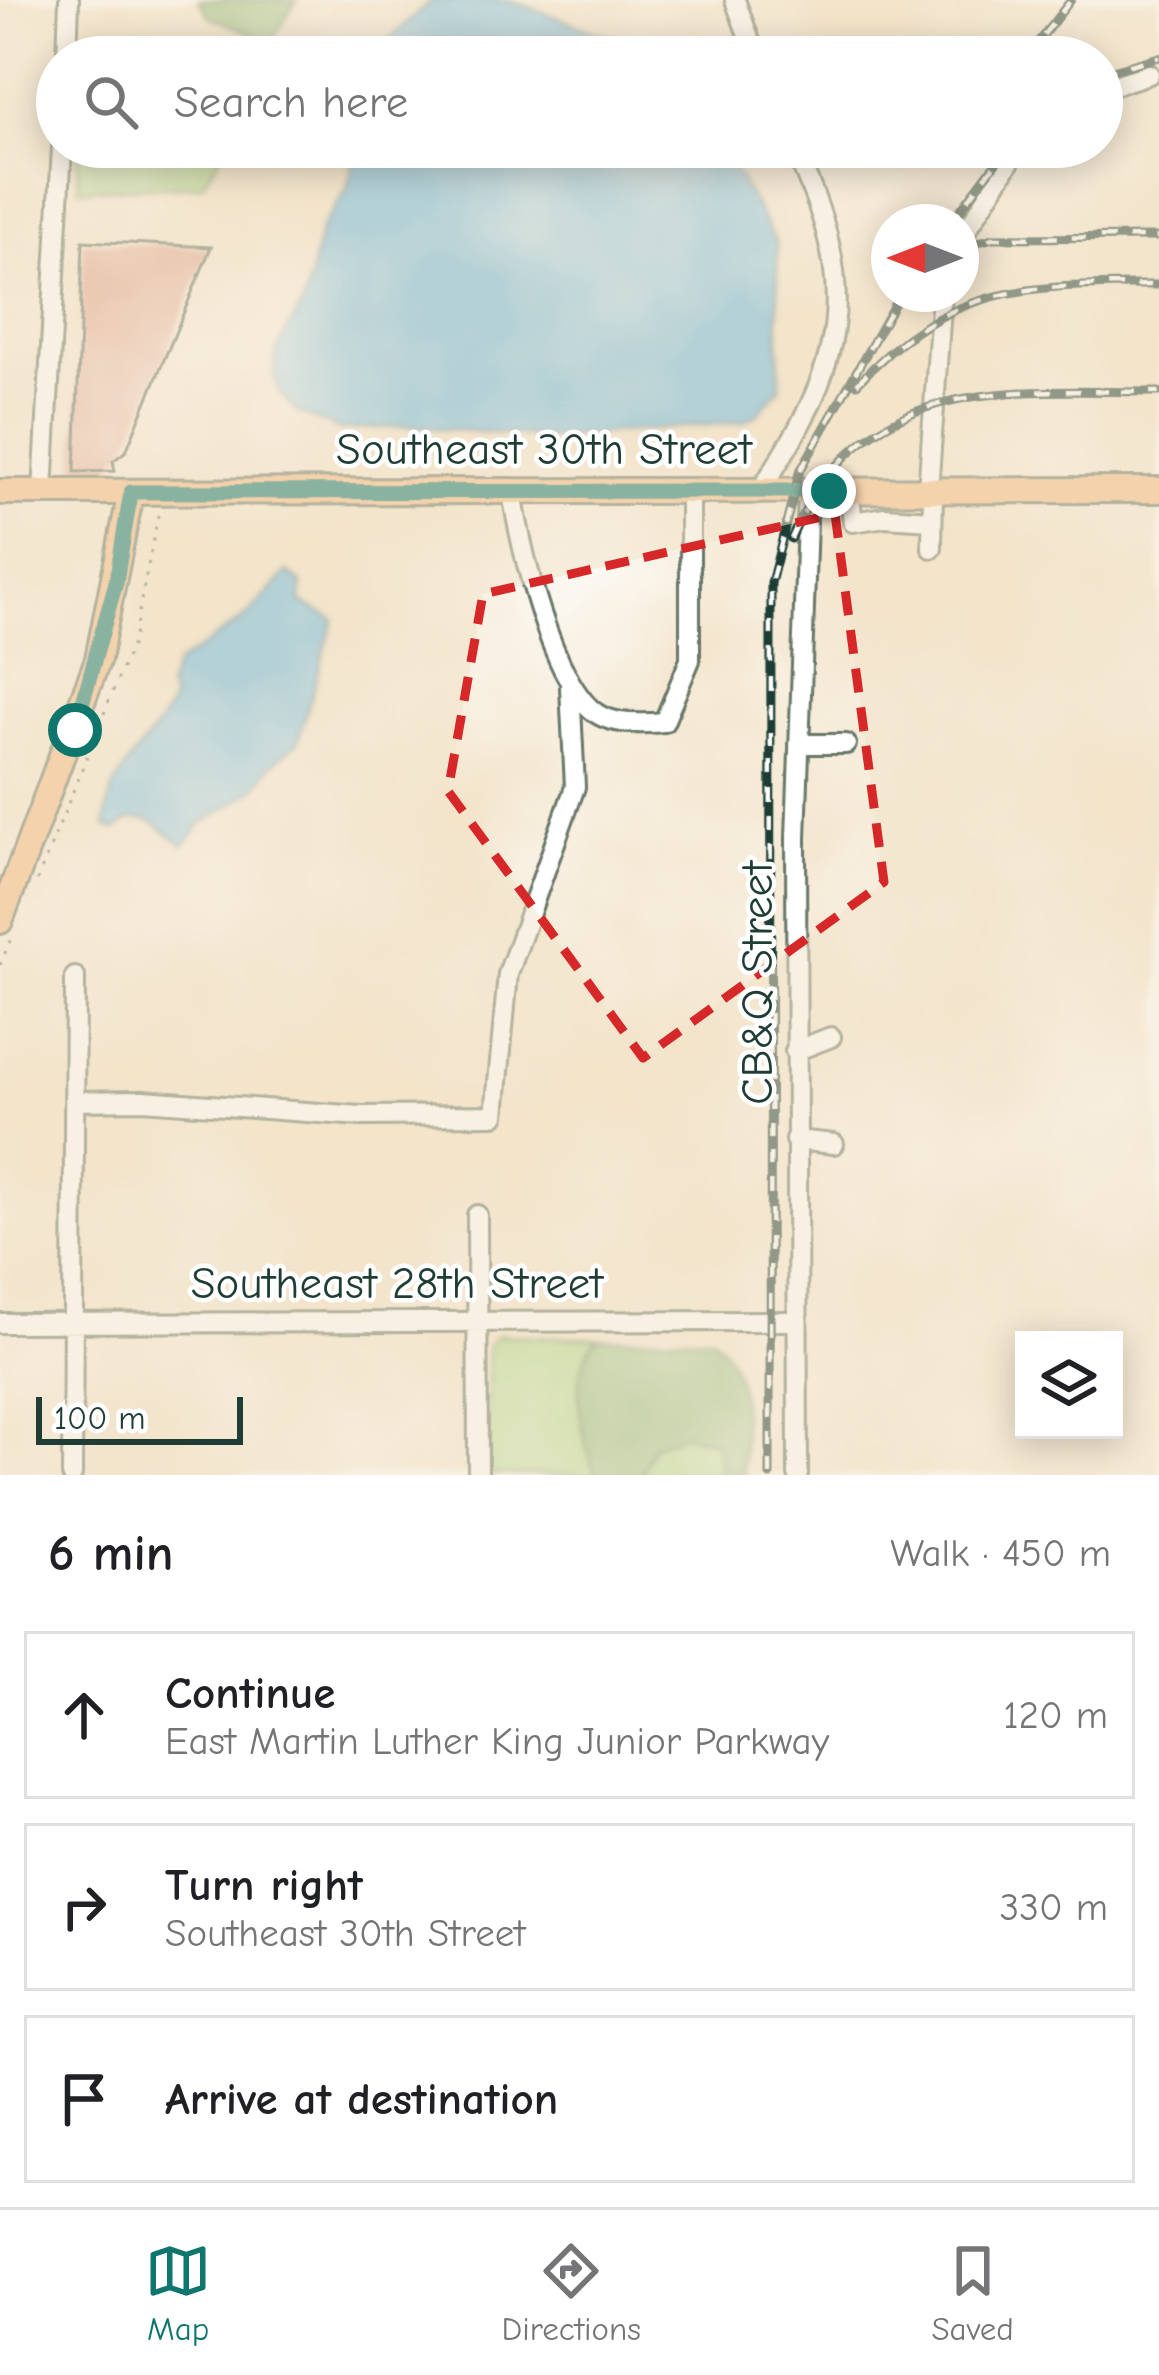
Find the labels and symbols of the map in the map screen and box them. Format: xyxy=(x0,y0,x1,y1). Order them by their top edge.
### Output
north arrow xyxy=(871,204,979,312)
street label: Southeast 30th Street xyxy=(336,423,753,475)
route end xyxy=(802,464,856,518)
route start xyxy=(48,703,102,757)
street label: CB&Q Street xyxy=(731,860,783,1105)
street label: Southeast 28th Street xyxy=(191,1257,604,1309)
scale bar xyxy=(36,1391,243,1444)

